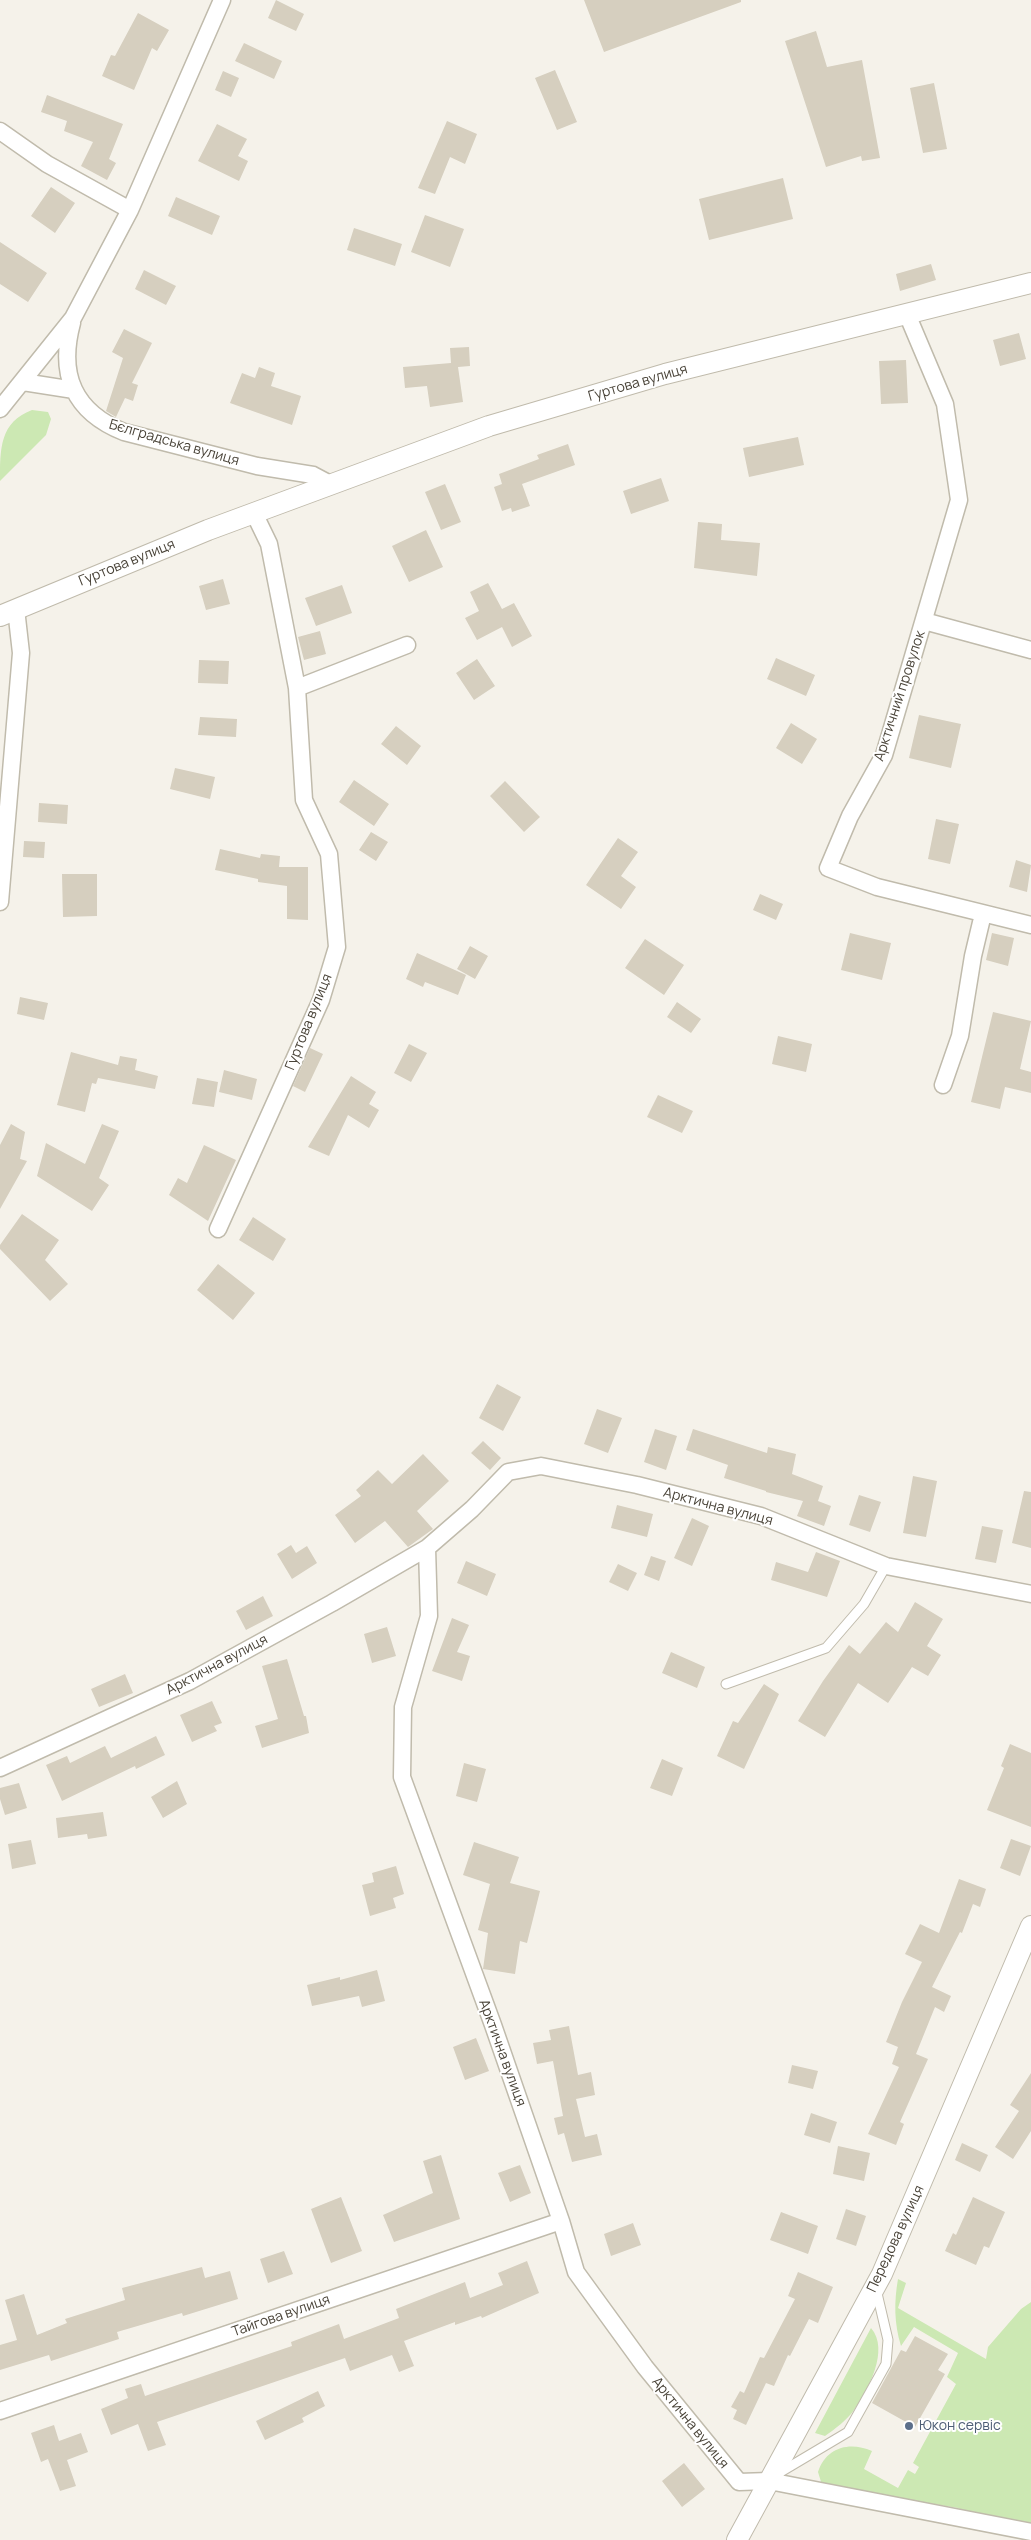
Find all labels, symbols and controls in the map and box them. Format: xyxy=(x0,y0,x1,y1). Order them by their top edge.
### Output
street label: Гуртова вулиця xyxy=(586,361,690,405)
street label: Бєлградська вулиця xyxy=(107,416,241,470)
street label: Гуртова вулиця xyxy=(76,536,178,590)
street label: Арктичний провулок xyxy=(871,629,929,763)
street label: Гуртова вулиця xyxy=(282,971,336,1073)
street label: Арктична вулиця xyxy=(661,1484,775,1530)
street label: Арктична вулиця xyxy=(163,1631,271,1699)
street label: Арктична вулиця xyxy=(475,1997,529,2109)
street label: Передова вулиця xyxy=(864,2183,928,2295)
street label: Тайгова вулиця xyxy=(230,2291,332,2341)
street label: Арктична вулиця xyxy=(648,2374,732,2472)
place label: Юкон сервіс xyxy=(919,2418,1001,2434)
marker: Юкон сервіс xyxy=(903,2420,915,2432)

